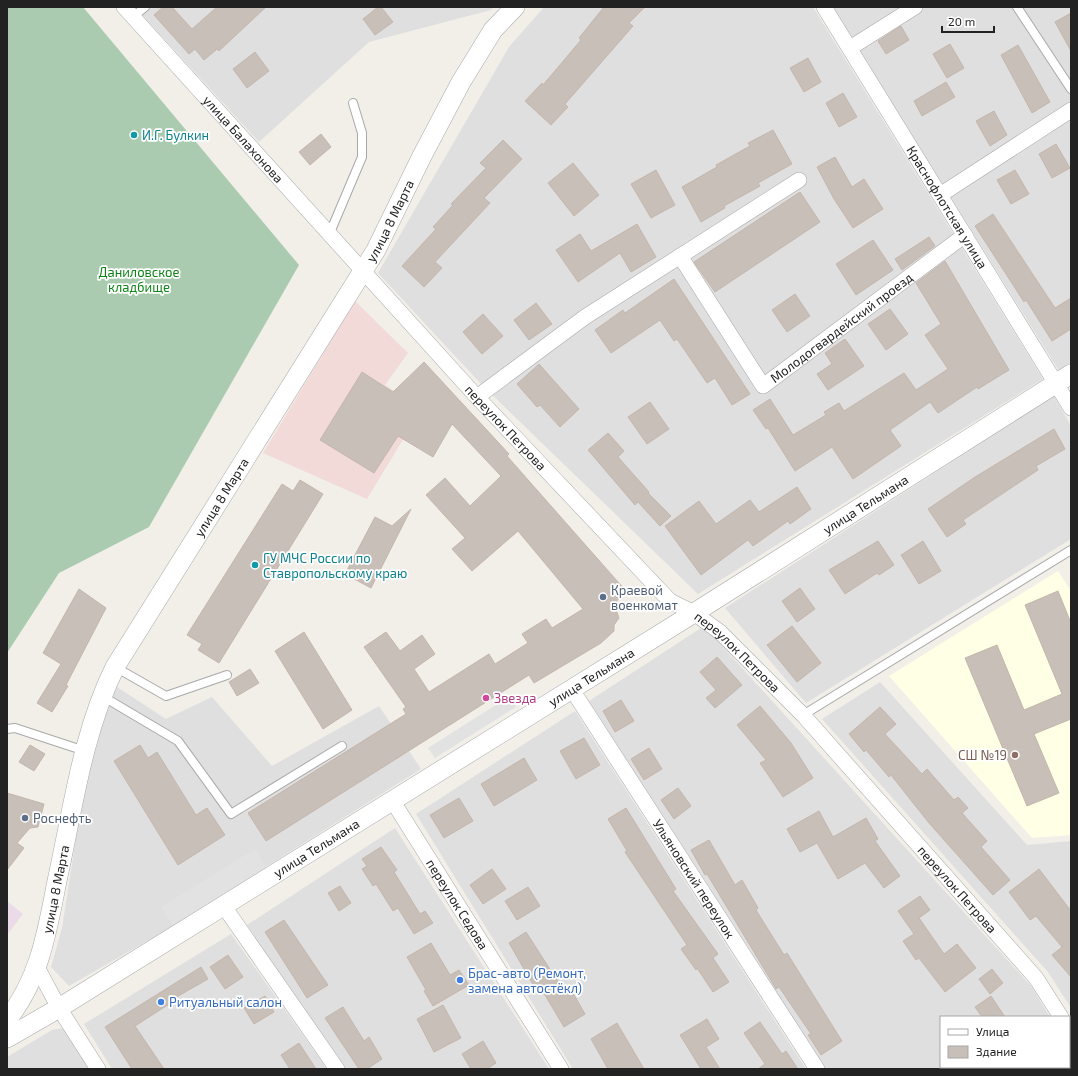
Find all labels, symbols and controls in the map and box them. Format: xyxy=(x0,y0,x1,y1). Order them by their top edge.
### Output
scale bar xyxy=(942,8,994,34)
text: 20 m xyxy=(948,14,975,28)
street label: улица Балахонова xyxy=(200,92,287,186)
place label: И.Г. Булкин xyxy=(142,127,209,143)
marker: И.Г. Булкин xyxy=(129,130,139,140)
street label: Краснофлотская улица xyxy=(903,143,991,271)
street label: улица 8 Марта xyxy=(363,177,417,265)
park label: Даниловское кладбище xyxy=(98,264,180,295)
street label: Молодогвардейский проезд xyxy=(767,269,916,386)
street label: переулок Петрова xyxy=(462,381,550,473)
street label: улица 8 Марта xyxy=(191,455,252,540)
street label: улица Тельмана xyxy=(820,471,911,537)
place label: ГУ МЧС России по Ставропольскому краю xyxy=(263,550,407,581)
marker: ГУ МЧС России по Ставропольскому краю xyxy=(250,560,260,570)
place label: Краевой военкомат xyxy=(611,582,678,613)
marker: Краевой военкомат xyxy=(598,592,608,602)
street label: переулок Петрова xyxy=(691,608,784,696)
street label: улица Тельмана xyxy=(545,644,637,710)
place label: Звезда xyxy=(494,690,537,706)
marker: Звезда xyxy=(481,693,491,703)
place label: СШ №19 xyxy=(958,747,1007,763)
marker: СШ №19 xyxy=(1010,750,1020,760)
place label: Роснефть xyxy=(33,810,92,826)
marker: Роснефть xyxy=(20,813,30,823)
street label: улица Тельмана xyxy=(270,815,362,881)
street label: Ульяновский переулок xyxy=(650,816,738,941)
street label: переулок Петрова xyxy=(914,842,1000,936)
street label: улица 8 Марта xyxy=(38,844,72,935)
street label: переулок Седова xyxy=(423,856,492,952)
place label: Брас-авто (Ремонт, замена автостёкл) xyxy=(468,965,586,996)
marker: Брас-авто (Ремонт, замена автостёкл) xyxy=(455,975,465,985)
place label: Ритуальный салон xyxy=(169,994,282,1010)
marker: Ритуальный салон xyxy=(156,997,166,1007)
legend xyxy=(940,1016,1070,1068)
text: Улица xyxy=(976,1024,1009,1038)
text: Здание xyxy=(976,1044,1017,1058)

